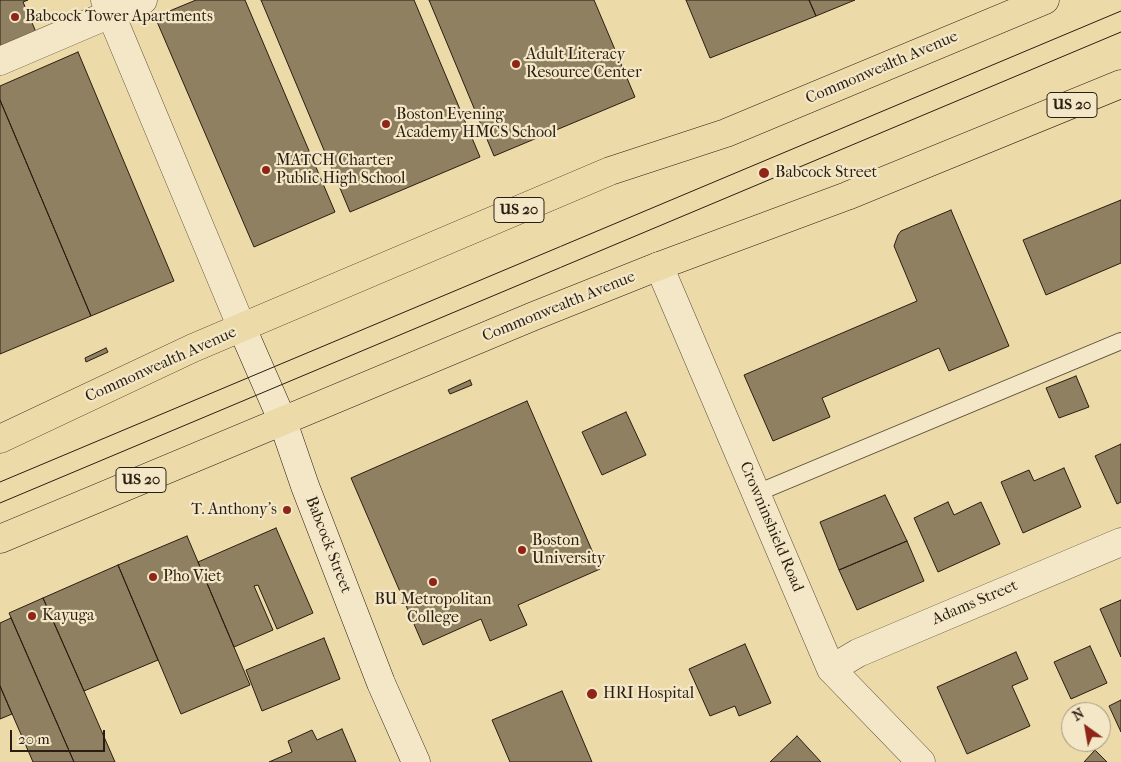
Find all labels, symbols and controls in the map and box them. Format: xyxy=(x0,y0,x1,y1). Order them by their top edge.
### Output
place label: Babcock Tower Apartments xyxy=(25,7,213,27)
marker: Babcock Tower Apartments xyxy=(9,11,21,23)
street label: Commonwealth Avenue xyxy=(803,27,961,109)
place label: Adult Literacy Resource Center xyxy=(526,45,642,83)
marker: Adult Literacy Resource Center xyxy=(510,58,522,70)
road number: US 20 xyxy=(1047,92,1097,118)
place label: Boston Evening Academy HMCS School xyxy=(396,105,557,143)
marker: Boston Evening Academy HMCS School xyxy=(380,118,392,130)
place label: MATCH Charter Public High School xyxy=(276,151,405,189)
place label: Babcock Street xyxy=(775,163,877,183)
marker: MATCH Charter Public High School xyxy=(260,164,272,176)
marker: Babcock Street xyxy=(757,166,771,180)
road number: US 20 xyxy=(494,198,544,222)
street label: Commonwealth Avenue xyxy=(480,268,638,346)
street label: Commonwealth Avenue xyxy=(82,323,240,407)
street label: Crowninshield Road xyxy=(735,459,807,595)
road number: US 20 xyxy=(116,468,166,492)
street label: Babcock Street xyxy=(301,494,355,596)
place label: T. Anthony's xyxy=(191,500,277,520)
marker: T. Anthony's xyxy=(281,504,293,516)
place label: Boston University xyxy=(532,531,605,569)
marker: Boston University xyxy=(516,544,528,556)
place label: Pho Viet xyxy=(163,567,222,587)
marker: Pho Viet xyxy=(147,571,159,583)
marker: BU Metropolitan College xyxy=(427,576,439,588)
street label: Adams Street xyxy=(929,576,1021,630)
place label: BU Metropolitan College xyxy=(374,590,492,628)
place label: Kayuga xyxy=(42,606,94,626)
marker: Kayuga xyxy=(26,610,38,622)
place label: HRI Hospital xyxy=(603,684,694,704)
marker: HRI Hospital xyxy=(585,687,599,701)
north arrow xyxy=(1061,702,1111,752)
text: N xyxy=(1069,705,1087,725)
scale bar xyxy=(12,720,108,752)
text: 20 m xyxy=(18,730,50,748)

